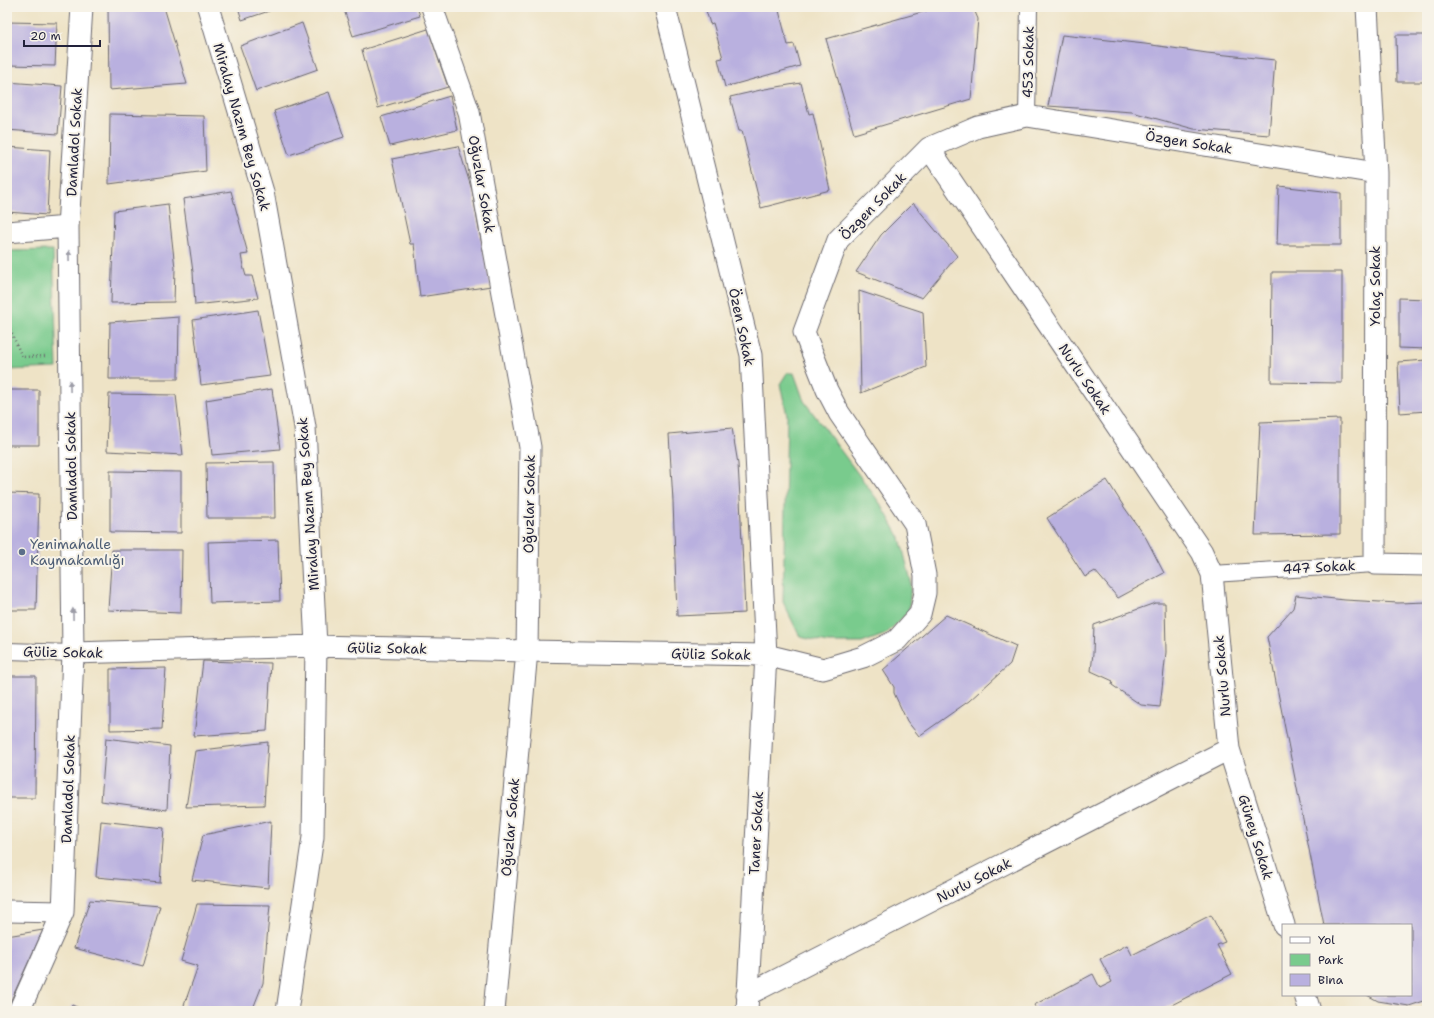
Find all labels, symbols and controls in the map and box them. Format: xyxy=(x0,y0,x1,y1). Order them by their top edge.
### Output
scale bar xyxy=(24,22,100,48)
street label: 453 Sokak xyxy=(1018,26,1038,98)
text: 20 m xyxy=(30,28,61,44)
street label: Miralay Nazım Bey Sokak xyxy=(209,41,275,213)
street label: Damladol Sokak xyxy=(62,87,86,197)
street label: Özgen Sokak xyxy=(1144,126,1234,158)
street label: Oğuzlar Sokak xyxy=(465,134,499,234)
street label: Özgen Sokak xyxy=(836,168,910,244)
street label: Yolaç Sokak xyxy=(1366,246,1384,326)
one-way arrow xyxy=(66,249,72,262)
street label: Özen Sokak xyxy=(725,286,759,368)
street label: Nurlu Sokak xyxy=(1055,340,1115,418)
one-way arrow xyxy=(67,379,73,392)
street label: Damladol Sokak xyxy=(61,411,81,521)
street label: Miralay Nazım Bey Sokak xyxy=(293,417,323,591)
street label: Oğuzlar Sokak xyxy=(519,454,539,554)
place label: Yenimahalle Kaymakamlığı xyxy=(30,535,125,569)
marker: Yenimahalle Kaymakamlığı xyxy=(17,547,27,557)
street label: 447 Sokak xyxy=(1282,556,1356,578)
one-way arrow xyxy=(70,607,76,620)
street label: Nurlu Sokak xyxy=(1209,634,1235,718)
street label: Güliz Sokak xyxy=(347,638,427,658)
street label: Güliz Sokak xyxy=(23,642,103,662)
street label: Güliz Sokak xyxy=(671,644,751,664)
street label: Damladol Sokak xyxy=(57,734,79,844)
street label: Oğuzlar Sokak xyxy=(497,777,523,877)
street label: Taner Sokak xyxy=(745,791,767,875)
street label: Güney Sokak xyxy=(1235,792,1277,882)
street label: Nurlu Sokak xyxy=(933,853,1015,907)
legend xyxy=(1282,924,1412,996)
text: Yol xyxy=(1318,932,1335,948)
text: Park xyxy=(1318,952,1344,968)
text: Bina xyxy=(1318,972,1344,988)

